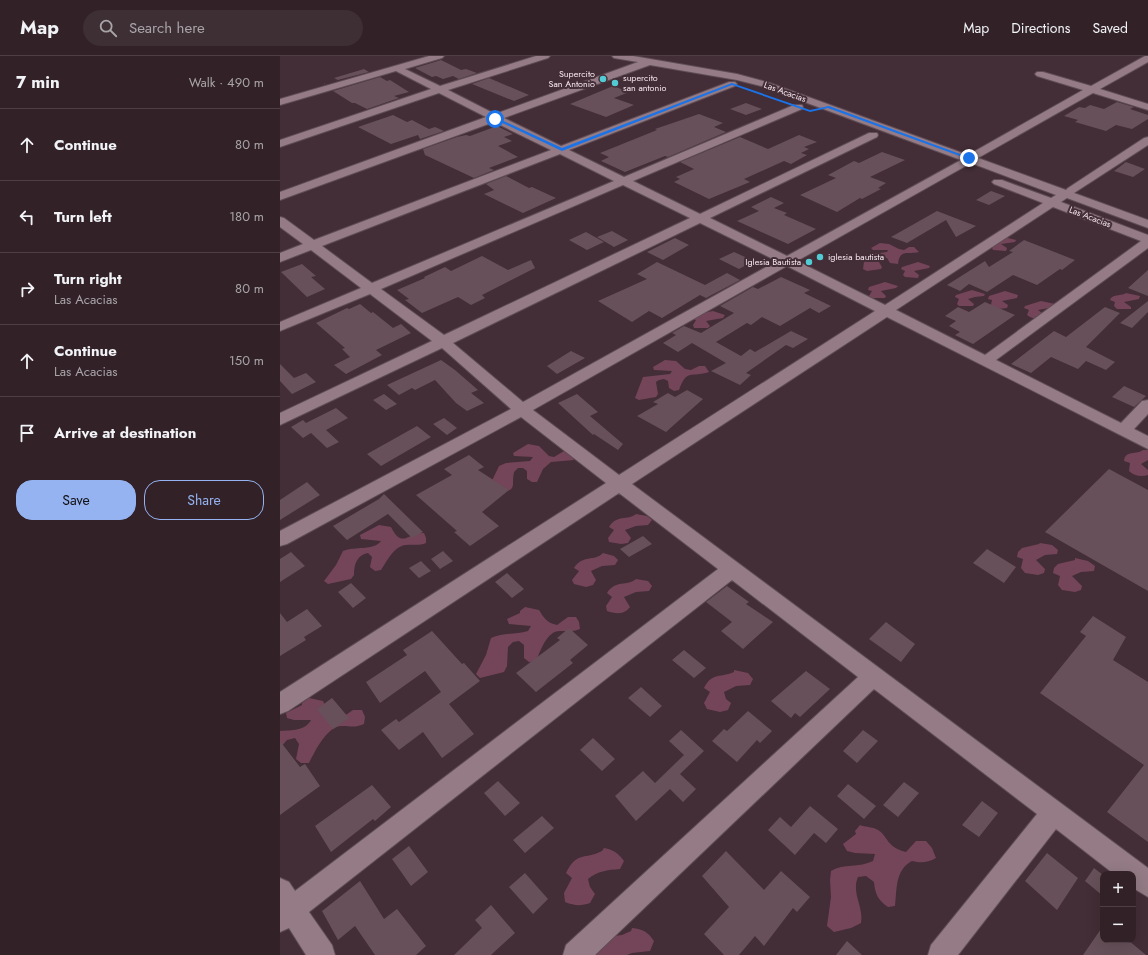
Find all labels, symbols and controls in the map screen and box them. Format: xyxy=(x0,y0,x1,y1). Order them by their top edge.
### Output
search box xyxy=(83,10,363,46)
text: Map xyxy=(20,14,59,41)
icon: search xyxy=(97,17,119,39)
text: Search here xyxy=(129,17,205,39)
text: Map xyxy=(963,18,989,38)
text: Directions xyxy=(1011,18,1071,38)
text: Saved xyxy=(1093,18,1128,38)
place label: Supercito San Antonio xyxy=(549,67,595,90)
text: 7 min xyxy=(16,70,60,94)
place label: supercito san antonio xyxy=(623,71,667,94)
text: Walk · 490 m xyxy=(189,73,264,92)
marker: Supercito San Antonio xyxy=(598,74,608,84)
marker: supercito san antonio xyxy=(610,78,620,88)
street label: Las Acacias xyxy=(762,78,808,105)
route start xyxy=(486,110,504,128)
icon: ahead xyxy=(16,134,38,156)
text: Continue xyxy=(54,134,117,156)
text: 80 m xyxy=(235,135,264,154)
route end xyxy=(960,149,978,167)
street label: Las Acacias xyxy=(1067,203,1113,231)
icon: left xyxy=(16,206,38,228)
text: Turn left xyxy=(54,206,112,228)
text: 180 m xyxy=(229,207,264,226)
place label: iglesia bautista xyxy=(828,250,884,263)
marker: iglesia bautista xyxy=(815,252,825,262)
place label: Iglesia Bautista xyxy=(745,255,801,268)
marker: Iglesia Bautista xyxy=(804,257,814,267)
text: Turn right xyxy=(54,268,122,290)
icon: right xyxy=(16,278,38,300)
text: 80 m xyxy=(235,279,264,298)
text: Las Acacias xyxy=(54,290,117,309)
text: Continue xyxy=(54,340,117,362)
icon: ahead xyxy=(16,350,38,372)
text: 150 m xyxy=(229,351,264,370)
text: Las Acacias xyxy=(54,362,117,381)
icon: arrive xyxy=(16,422,38,444)
text: Arrive at destination xyxy=(54,422,196,444)
button: Save xyxy=(16,480,136,520)
button: Share xyxy=(144,480,264,520)
map controls xyxy=(1100,871,1136,943)
button: + xyxy=(1100,871,1136,907)
button: − xyxy=(1100,907,1136,943)

